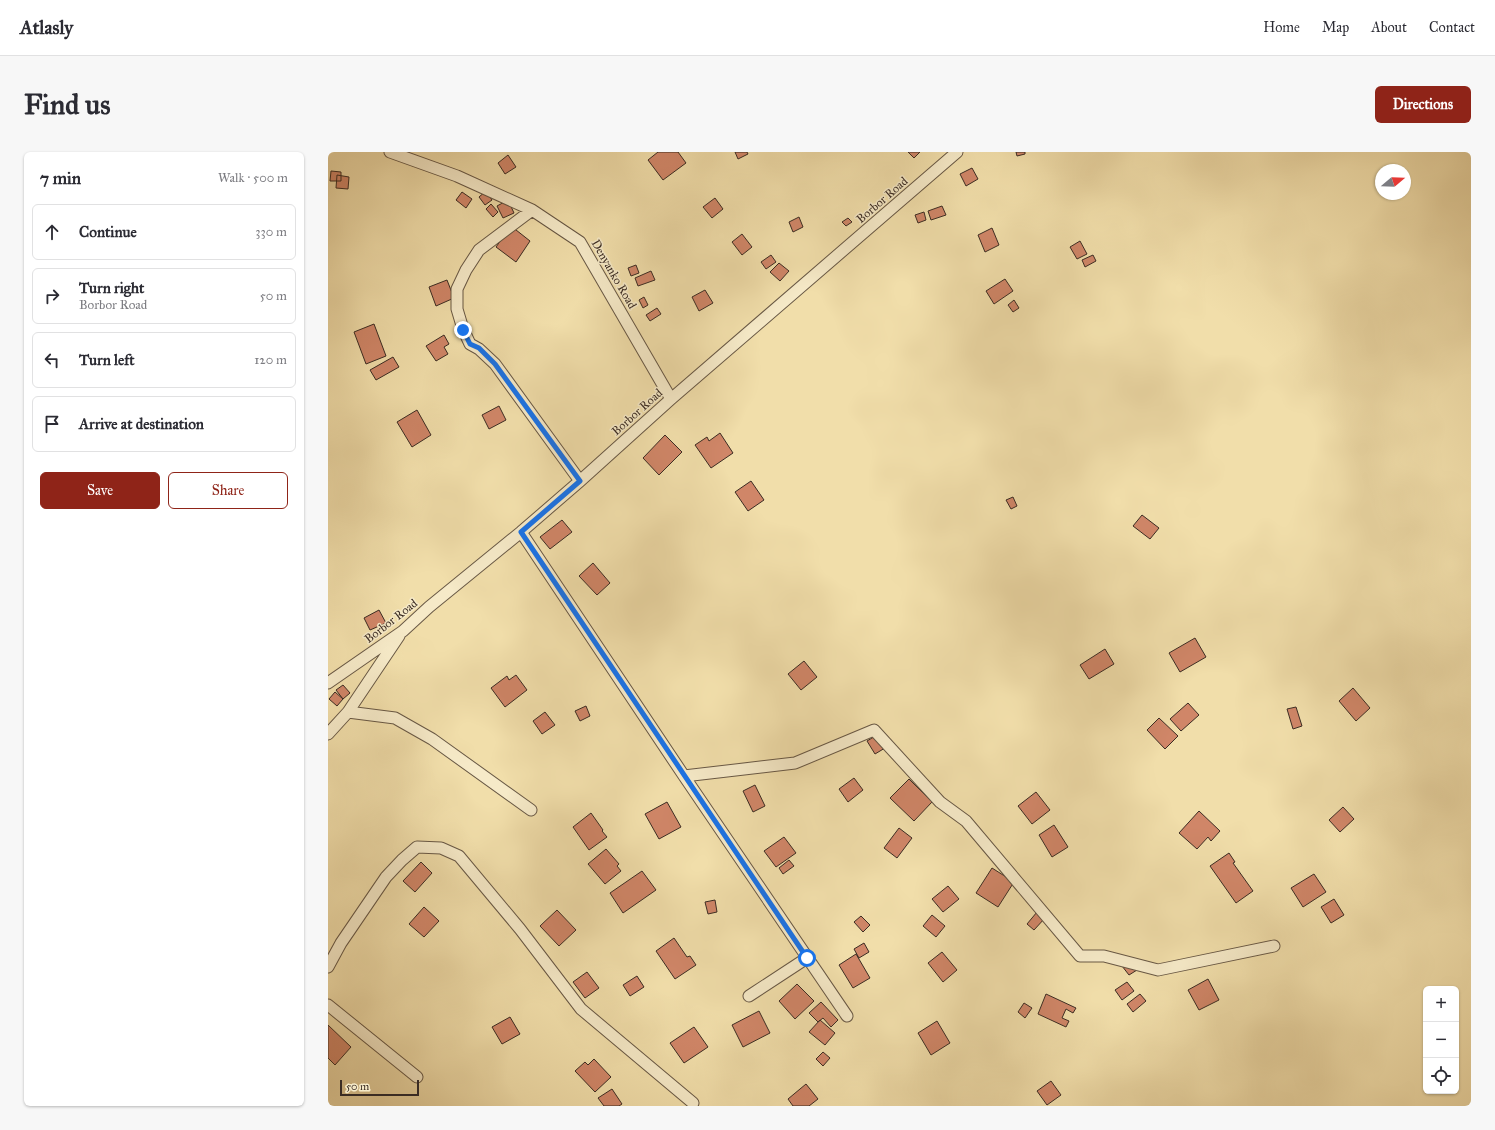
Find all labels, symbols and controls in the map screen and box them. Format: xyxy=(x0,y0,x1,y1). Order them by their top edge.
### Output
text: Atlasly xyxy=(20,16,73,39)
text: Home xyxy=(1263,19,1300,36)
text: Map xyxy=(1322,19,1349,36)
text: About xyxy=(1371,19,1407,36)
text: Contact xyxy=(1429,19,1475,36)
button: Directions xyxy=(1375,86,1471,123)
text: Find us xyxy=(24,87,110,122)
north arrow xyxy=(1375,164,1411,200)
text: 7 min xyxy=(40,168,81,189)
text: Walk · 500 m xyxy=(218,170,288,186)
street label: Borbor Road xyxy=(854,174,910,226)
icon: ahead xyxy=(41,221,63,243)
text: Continue xyxy=(79,223,137,241)
text: 330 m xyxy=(255,224,287,240)
street label: Denyanko Road xyxy=(589,237,639,311)
text: Turn right xyxy=(79,279,144,297)
icon: right xyxy=(41,285,63,307)
text: 50 m xyxy=(260,288,287,304)
text: Borbor Road xyxy=(79,297,147,313)
route end xyxy=(454,321,472,339)
icon: left xyxy=(41,349,63,371)
text: Turn left xyxy=(79,351,135,369)
text: 120 m xyxy=(254,352,287,368)
street label: Borbor Road xyxy=(609,386,665,438)
icon: arrive xyxy=(41,413,63,435)
text: Arrive at destination xyxy=(79,415,204,433)
button: Save xyxy=(40,472,160,509)
button: Share xyxy=(168,472,288,509)
street label: Borbor Road xyxy=(362,596,420,646)
route start xyxy=(798,949,816,967)
map controls xyxy=(1423,986,1459,1094)
button: + xyxy=(1423,986,1459,1022)
button: − xyxy=(1423,1022,1459,1058)
button: locate xyxy=(1423,1058,1459,1094)
scale bar xyxy=(340,1078,419,1097)
text: 50 m xyxy=(346,1080,369,1093)

